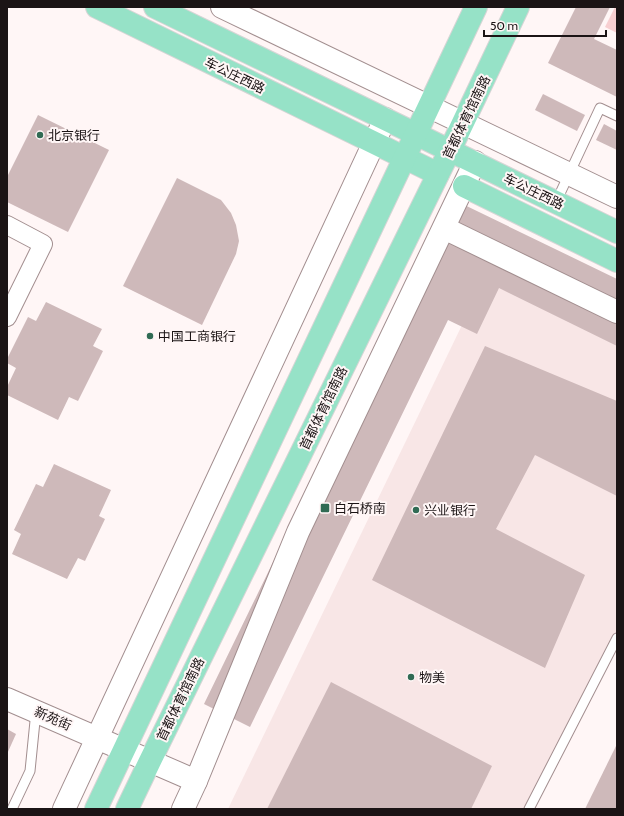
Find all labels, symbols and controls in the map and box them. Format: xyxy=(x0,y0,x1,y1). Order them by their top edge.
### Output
scale bar xyxy=(484,12,606,38)
text: 50 m xyxy=(490,18,518,33)
street label: 车公庄西路 xyxy=(202,54,268,96)
street label: 首都体育馆南路 xyxy=(439,73,493,161)
place label: 北京银行 xyxy=(48,127,100,143)
marker: 北京银行 xyxy=(35,130,45,140)
street label: 车公庄西路 xyxy=(501,170,567,212)
place label: 中国工商银行 xyxy=(158,328,236,344)
marker: 中国工商银行 xyxy=(145,331,155,341)
street label: 首都体育馆南路 xyxy=(296,364,350,452)
place label: 白石桥南 xyxy=(334,500,386,516)
marker: 白石桥南 xyxy=(319,502,331,514)
place label: 兴业银行 xyxy=(424,502,476,518)
marker: 兴业银行 xyxy=(411,505,421,515)
street label: 首都体育馆南路 xyxy=(153,655,207,743)
place label: 物美 xyxy=(419,669,445,685)
marker: 物美 xyxy=(406,672,416,682)
street label: 新苑街 xyxy=(32,703,74,733)

